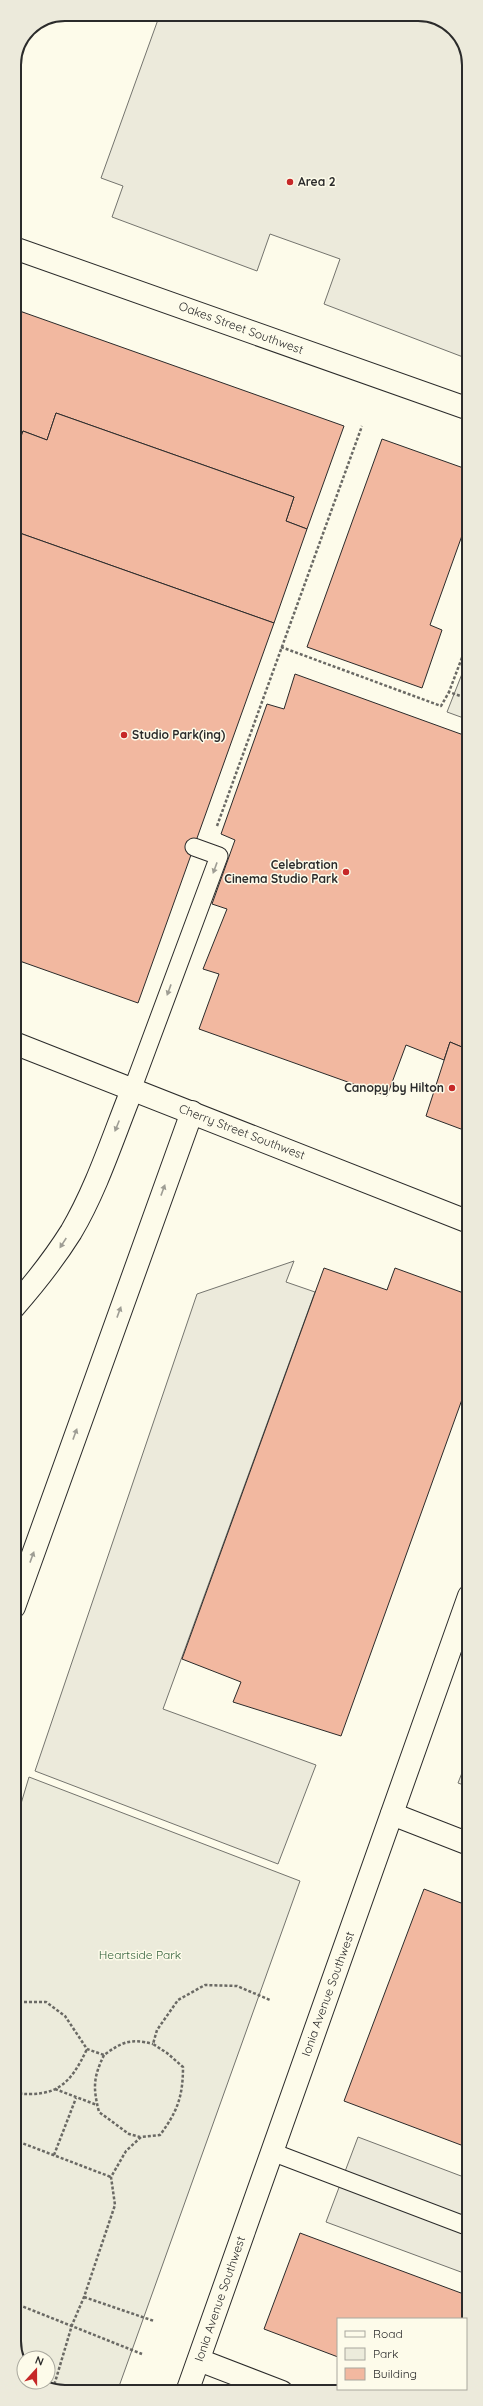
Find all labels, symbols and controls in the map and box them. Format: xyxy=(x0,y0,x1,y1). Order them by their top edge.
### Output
place label: Area 2 xyxy=(298,174,336,189)
marker: Area 2 xyxy=(285,177,295,187)
street label: Oakes Street Southwest xyxy=(177,298,306,357)
place label: Studio Park(ing) xyxy=(132,727,225,742)
marker: Studio Park(ing) xyxy=(119,730,129,740)
place label: Celebration Cinema Studio Park xyxy=(224,857,338,886)
one-way arrow xyxy=(211,862,217,874)
marker: Celebration Cinema Studio Park xyxy=(341,867,351,877)
one-way arrow xyxy=(166,984,172,996)
place label: Canopy by Hilton xyxy=(344,1080,444,1095)
marker: Canopy by Hilton xyxy=(447,1083,457,1093)
street label: Cherry Street Southwest xyxy=(177,1101,307,1163)
one-way arrow xyxy=(114,1120,120,1132)
one-way arrow xyxy=(161,1183,167,1195)
one-way arrow xyxy=(59,1238,67,1248)
one-way arrow xyxy=(117,1305,123,1317)
one-way arrow xyxy=(73,1428,79,1440)
one-way arrow xyxy=(29,1550,35,1562)
street label: Ionia Avenue Southwest xyxy=(298,1929,357,2058)
park label: Heartside Park xyxy=(99,1947,181,1962)
street label: Ionia Avenue Southwest xyxy=(191,2234,248,2364)
legend xyxy=(337,2318,467,2390)
text: Road xyxy=(373,2326,403,2341)
text: Park xyxy=(373,2346,398,2361)
north arrow xyxy=(16,2350,56,2390)
text: N xyxy=(33,2353,46,2369)
text: Building xyxy=(373,2366,417,2381)

